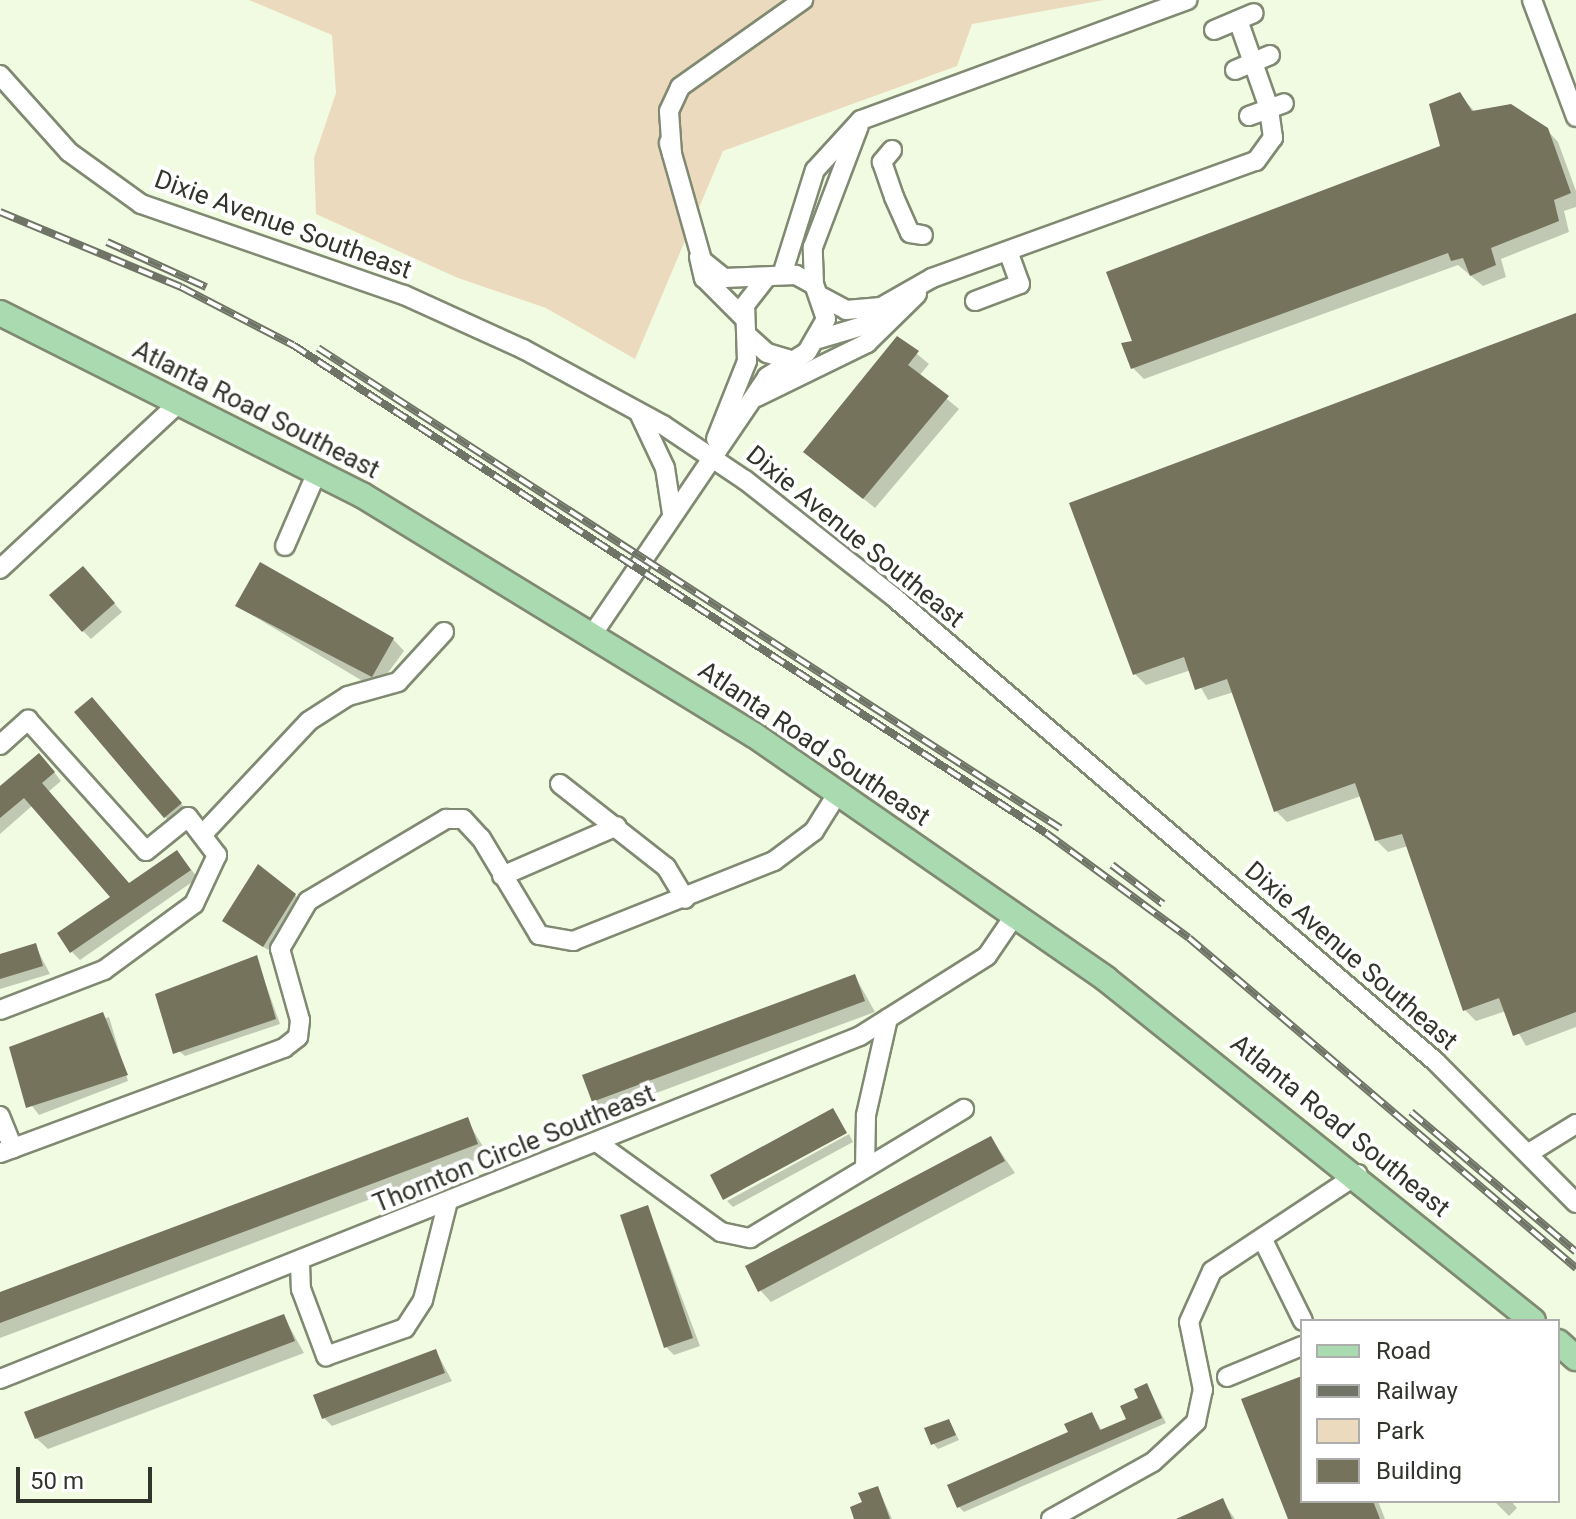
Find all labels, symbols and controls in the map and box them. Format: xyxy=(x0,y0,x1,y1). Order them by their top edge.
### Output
street label: Dixie Avenue Southeast xyxy=(150,164,416,286)
street label: Atlanta Road Southeast xyxy=(127,334,385,486)
street label: Dixie Avenue Southeast xyxy=(740,439,970,635)
street label: Atlanta Road Southeast xyxy=(692,655,936,833)
street label: Dixie Avenue Southeast xyxy=(1238,855,1464,1057)
street label: Atlanta Road Southeast xyxy=(1224,1028,1456,1224)
street label: Thornton Circle Southeast xyxy=(369,1078,659,1220)
legend xyxy=(1300,1319,1560,1503)
text: Road xyxy=(1376,1337,1431,1365)
text: Railway xyxy=(1376,1377,1458,1405)
text: Park xyxy=(1376,1417,1424,1445)
scale bar xyxy=(20,1451,156,1501)
text: Building xyxy=(1376,1457,1462,1485)
text: 50 m xyxy=(30,1467,84,1495)

